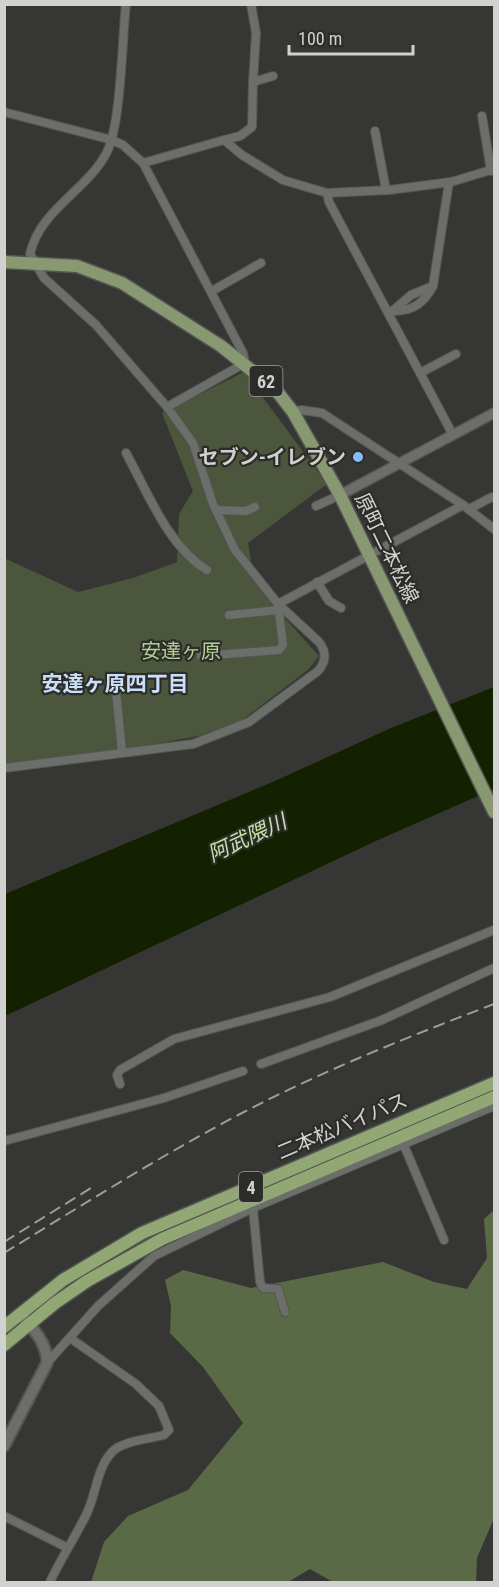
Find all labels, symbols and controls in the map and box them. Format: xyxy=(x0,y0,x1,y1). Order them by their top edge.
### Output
scale bar xyxy=(289,18,414,56)
text: 100 m xyxy=(298,28,342,49)
road number: 62 xyxy=(250,366,282,396)
place label: セブン-イレブン xyxy=(199,445,346,469)
marker: セブン-イレブン xyxy=(351,450,365,464)
street label: 原町二本松線 xyxy=(350,489,424,607)
park label: 安達ヶ原 xyxy=(141,639,221,663)
district label: 安達ヶ原四丁目 xyxy=(42,672,189,696)
water label: 阿武隈川 xyxy=(204,809,292,867)
street label: 二本松バイパス xyxy=(273,1088,411,1164)
road number: 4 xyxy=(239,1172,263,1202)

